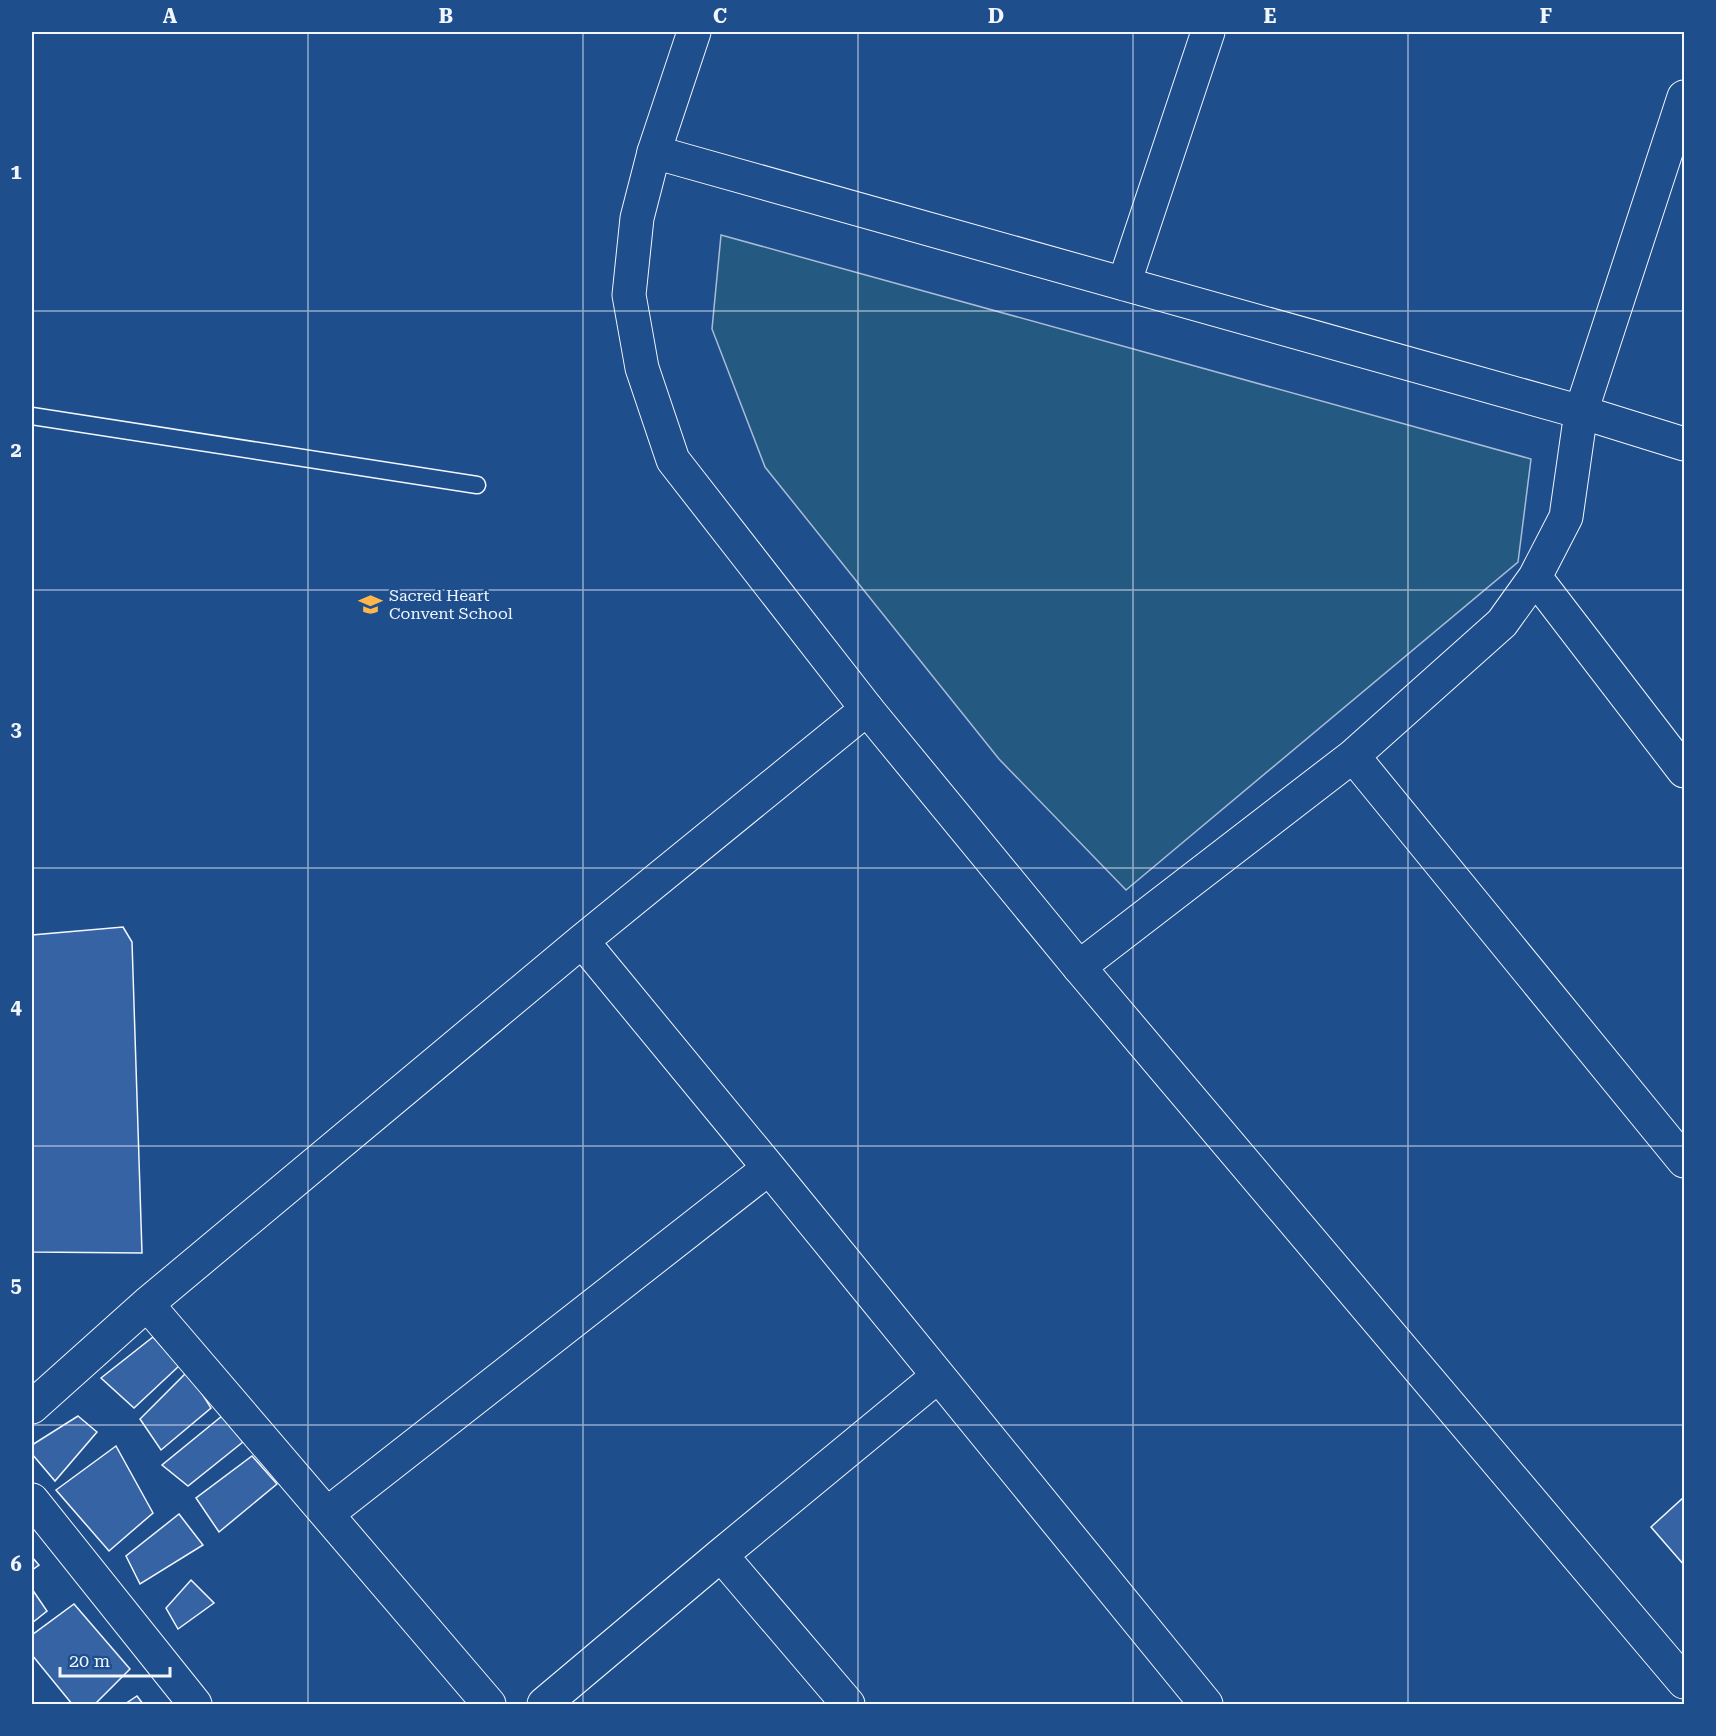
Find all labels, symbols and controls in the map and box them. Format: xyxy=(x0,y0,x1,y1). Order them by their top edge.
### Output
text: A xyxy=(163,4,178,28)
text: B xyxy=(439,4,453,28)
text: C xyxy=(713,4,727,28)
text: D xyxy=(988,4,1004,28)
text: E xyxy=(1264,4,1277,28)
text: F xyxy=(1540,4,1552,28)
text: 1 xyxy=(10,160,22,184)
text: 2 xyxy=(10,438,22,462)
place label: Sacred Heart Convent School xyxy=(389,586,513,623)
school or university icon: Sacred Heart Convent School xyxy=(358,591,384,617)
text: 3 xyxy=(10,717,22,741)
text: 4 xyxy=(10,995,22,1019)
text: 5 xyxy=(10,1273,22,1297)
text: 6 xyxy=(10,1552,22,1576)
scale bar xyxy=(60,1640,170,1678)
text: 20 m xyxy=(69,1650,110,1671)

